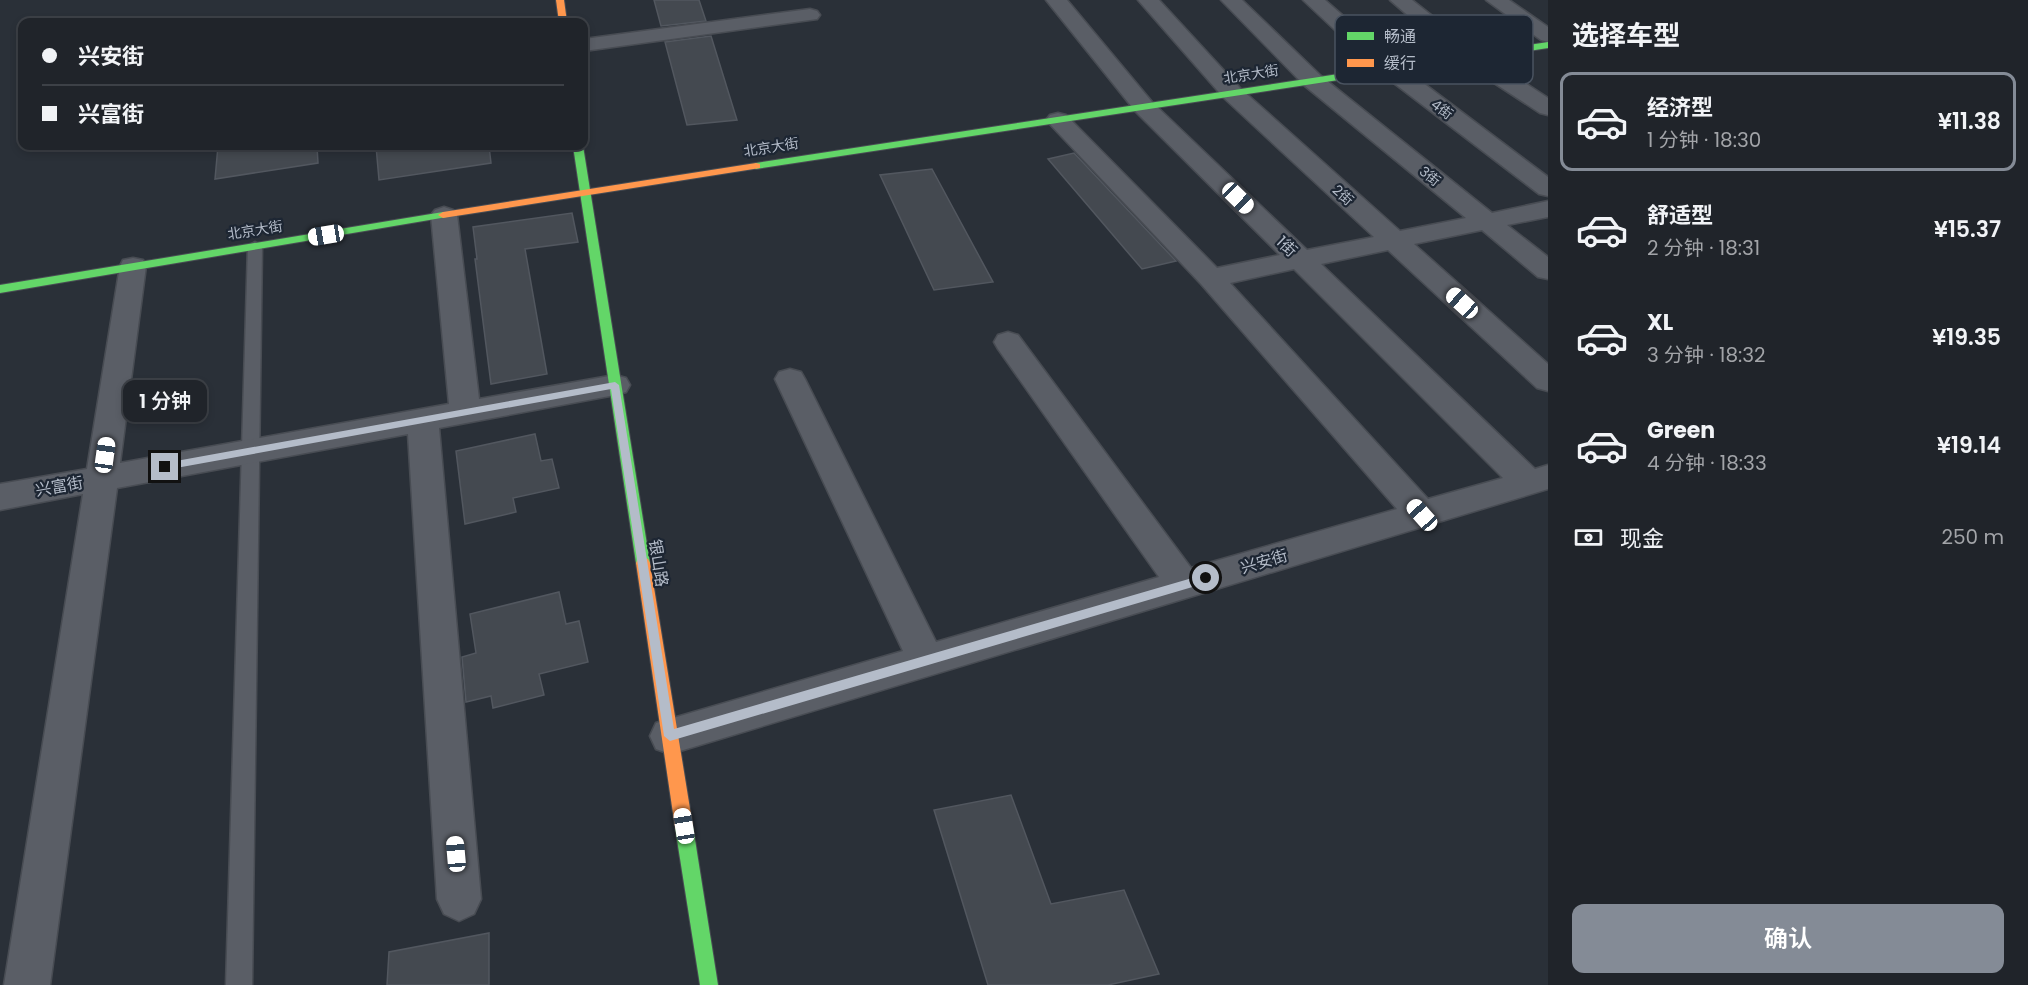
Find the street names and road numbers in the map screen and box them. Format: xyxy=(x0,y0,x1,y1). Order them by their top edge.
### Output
street label: 北京大街 xyxy=(1222,60,1280,88)
street label: 4街 xyxy=(1427,94,1457,124)
street label: 北京大街 xyxy=(742,133,800,161)
street label: 3街 xyxy=(1415,161,1445,191)
street label: 2街 xyxy=(1328,180,1358,210)
street label: 北京大街 xyxy=(226,216,284,244)
street label: 1街 xyxy=(1271,231,1302,262)
street label: 兴富街 xyxy=(33,471,85,502)
street label: 银山路 xyxy=(643,538,674,589)
street label: 兴安街 xyxy=(1238,544,1290,579)

